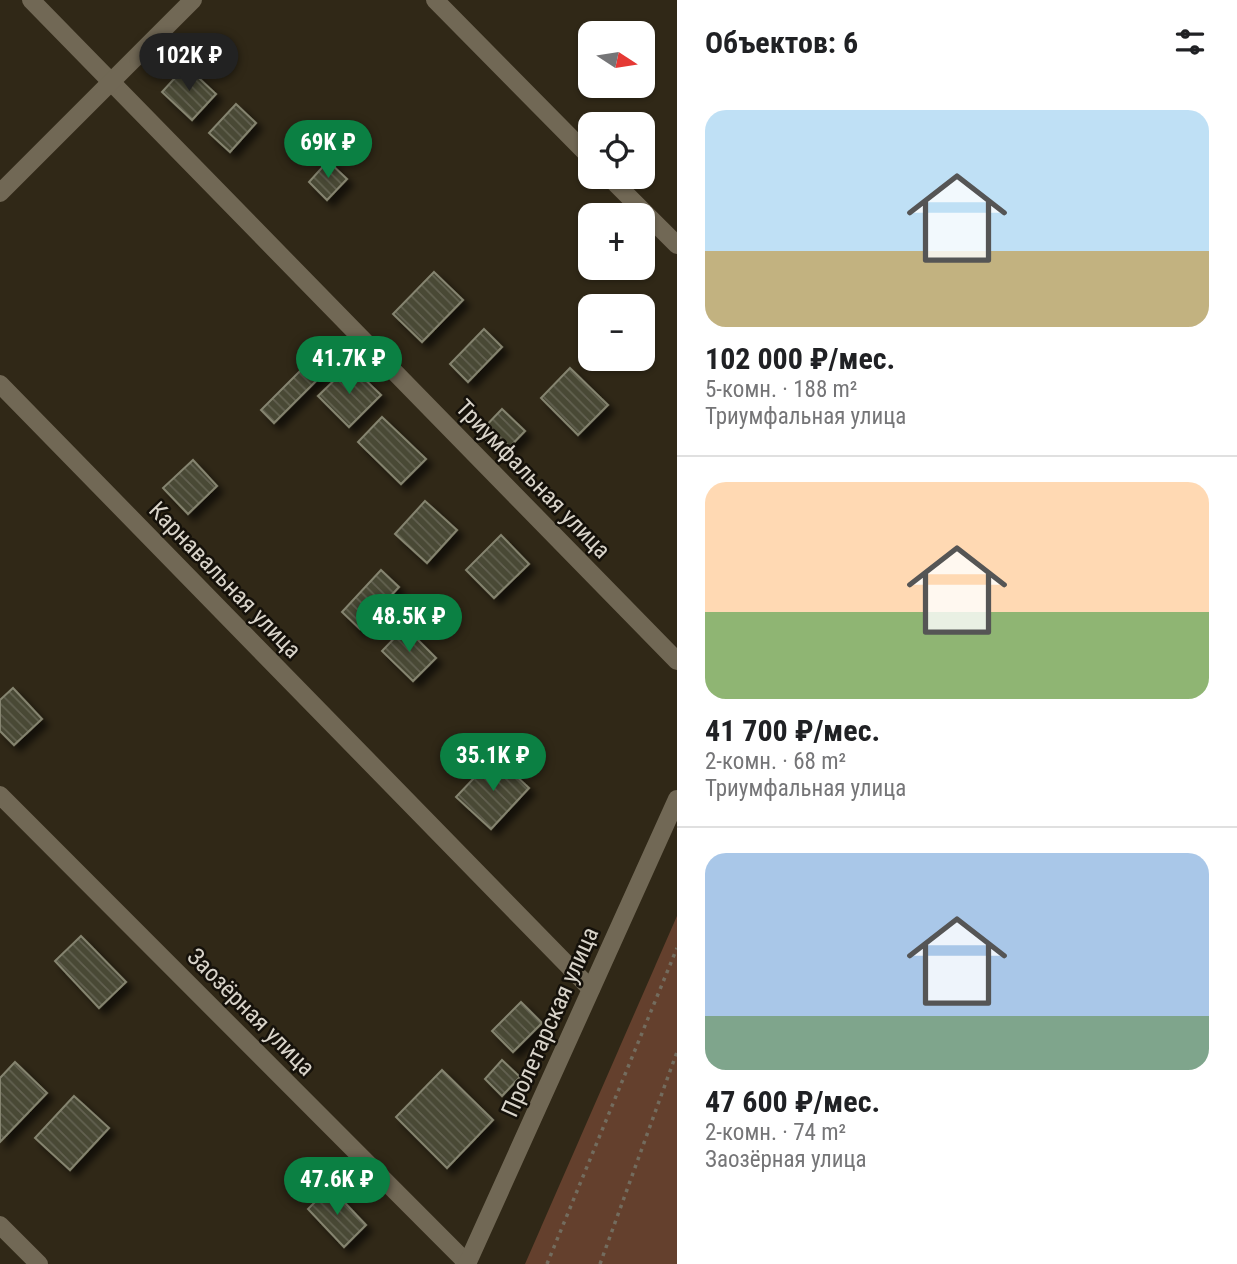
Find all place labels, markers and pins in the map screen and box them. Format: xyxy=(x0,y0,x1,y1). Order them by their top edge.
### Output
pin: 102K ₽ xyxy=(132,34,246,93)
pin: 69K ₽ xyxy=(279,120,377,180)
pin: 41.7K ₽ xyxy=(284,336,414,396)
pin: 48.5K ₽ xyxy=(344,594,474,654)
pin: 35.1K ₽ xyxy=(428,734,558,793)
pin: 47.6K ₽ xyxy=(272,1158,402,1217)

